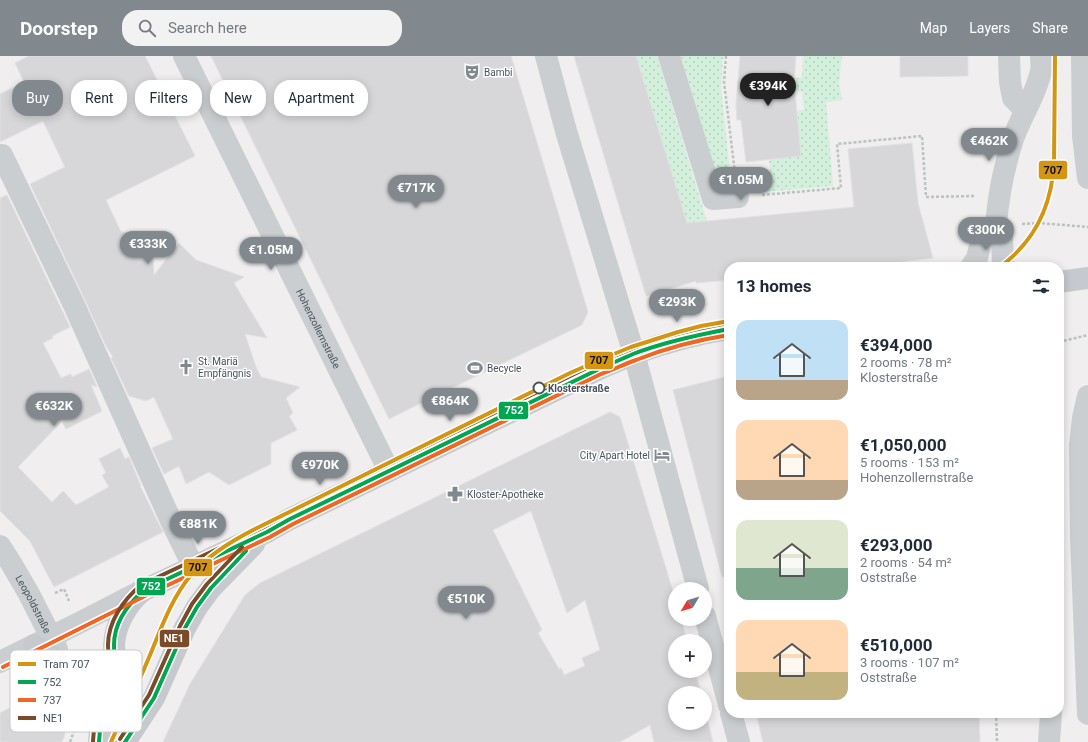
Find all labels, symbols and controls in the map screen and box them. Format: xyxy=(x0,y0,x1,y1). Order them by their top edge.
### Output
search box xyxy=(122,10,402,46)
text: Doorstep xyxy=(20,17,98,40)
icon: search xyxy=(136,17,158,39)
text: Search here xyxy=(168,19,247,37)
text: Map xyxy=(920,20,947,36)
text: Layers xyxy=(969,20,1010,36)
text: Share xyxy=(1032,20,1068,36)
theatre icon: Bambi xyxy=(463,63,481,81)
place label: Bambi xyxy=(484,67,513,78)
pin: €394K xyxy=(740,73,796,107)
text: €394K xyxy=(749,78,787,93)
chip: Buy xyxy=(12,80,63,116)
chip: Rent xyxy=(71,80,127,116)
chip: Filters xyxy=(135,80,202,116)
chip: New xyxy=(210,80,266,116)
chip: Apartment xyxy=(274,80,368,116)
pin: €462K xyxy=(961,128,1017,162)
text: €462K xyxy=(970,133,1008,148)
line badge: 707 xyxy=(1038,160,1068,180)
text: 707 xyxy=(1044,164,1062,177)
pin: €1.05M xyxy=(708,167,774,201)
text: €1.05M xyxy=(719,172,764,187)
pin: €717K xyxy=(388,175,444,209)
text: €717K xyxy=(397,180,435,195)
pin: €300K xyxy=(958,217,1014,251)
text: €300K xyxy=(967,222,1005,237)
pin: €333K xyxy=(120,231,176,265)
text: €333K xyxy=(129,236,167,251)
pin: €1.05M xyxy=(238,237,304,271)
text: €1.05M xyxy=(249,242,294,257)
icon: filters xyxy=(1030,275,1052,297)
text: 13 homes xyxy=(736,276,812,296)
street label: Hohenzollernstraße xyxy=(294,287,342,370)
pin: €293K xyxy=(649,289,705,323)
text: €293K xyxy=(658,294,696,309)
text: €394,000 xyxy=(860,335,932,355)
icon: home xyxy=(768,336,816,384)
line badge: 707 xyxy=(584,351,614,370)
text: 707 xyxy=(590,354,608,367)
text: 2 rooms · 78 m² xyxy=(860,355,952,370)
place label: St. Mariä Empfängnis xyxy=(198,356,251,379)
church icon: St. Mariä Empfängnis xyxy=(177,358,195,376)
sports icon: Becycle xyxy=(466,359,484,377)
place label: Becycle xyxy=(487,363,521,374)
text: Klosterstraße xyxy=(860,370,938,385)
marker: Klosterstraße xyxy=(532,381,546,395)
place label: Klosterstraße xyxy=(548,383,610,394)
pin: €864K xyxy=(422,388,478,422)
pin: €632K xyxy=(26,393,82,427)
text: €864K xyxy=(431,393,469,408)
text: €632K xyxy=(35,398,73,413)
line badge: 752 xyxy=(498,401,529,420)
text: 752 xyxy=(505,404,523,417)
text: €1,050,000 xyxy=(860,435,946,455)
icon: home xyxy=(768,436,816,484)
hotel icon: City Apart Hotel xyxy=(653,446,671,464)
place label: City Apart Hotel xyxy=(580,450,650,461)
pin: €970K xyxy=(292,452,348,486)
text: 5 rooms · 153 m² xyxy=(860,455,959,470)
text: €970K xyxy=(301,457,339,472)
text: Hohenzollernstraße xyxy=(860,470,973,485)
pharmacy icon: Kloster-Apotheke xyxy=(446,485,464,503)
place label: Kloster-Apotheke xyxy=(467,489,544,500)
pin: €881K xyxy=(170,511,226,545)
text: €881K xyxy=(179,516,217,531)
text: €293,000 xyxy=(860,535,932,555)
icon: home xyxy=(768,536,816,584)
text: 2 rooms · 54 m² xyxy=(860,555,952,570)
line badge: 707 xyxy=(183,558,213,577)
text: 707 xyxy=(189,561,207,574)
text: Oststraße xyxy=(860,570,917,585)
street label: Leopoldstraße xyxy=(13,573,53,635)
line badge: 752 xyxy=(136,577,166,596)
text: 752 xyxy=(142,580,160,593)
north arrow xyxy=(668,582,712,626)
map controls xyxy=(668,582,712,730)
pin: €510K xyxy=(438,586,494,620)
text: €510K xyxy=(447,591,485,606)
line badge: NE1 xyxy=(159,629,190,648)
text: NE1 xyxy=(164,632,184,645)
button: + xyxy=(668,634,712,678)
text: €510,000 xyxy=(860,635,932,655)
icon: home xyxy=(768,636,816,684)
legend xyxy=(10,650,142,732)
text: 3 rooms · 107 m² xyxy=(860,655,959,670)
text: Tram 707 xyxy=(43,658,90,671)
text: Oststraße xyxy=(860,670,917,685)
text: 752 xyxy=(43,676,62,689)
button: − xyxy=(668,686,712,730)
text: 737 xyxy=(43,694,62,707)
text: NE1 xyxy=(43,712,63,725)

